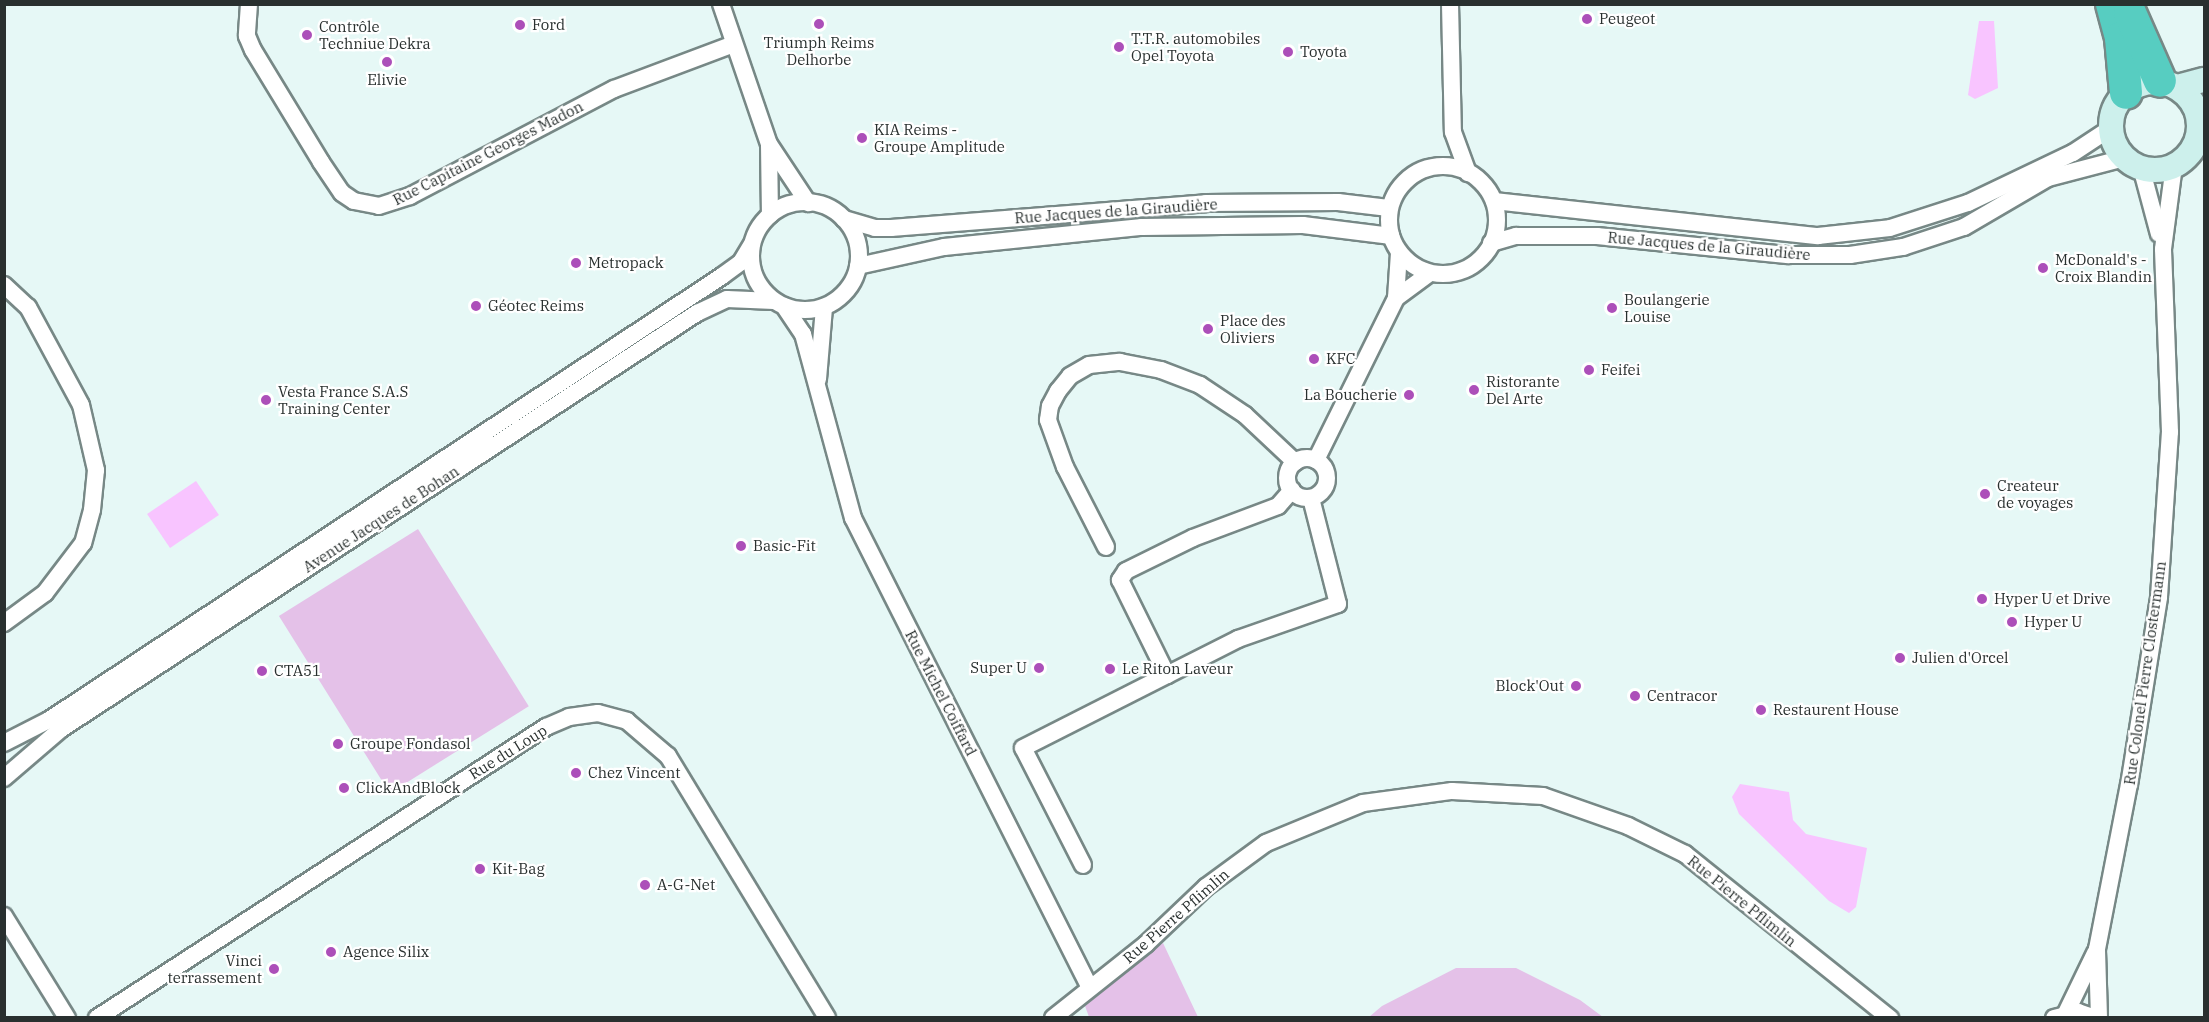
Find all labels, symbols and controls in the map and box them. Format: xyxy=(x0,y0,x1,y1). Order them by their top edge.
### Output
place label: Peugeot xyxy=(1599,10,1655,28)
marker: Peugeot xyxy=(1580,12,1594,26)
place label: Ford xyxy=(532,16,565,34)
place label: Contrôle Techniue Dekra xyxy=(319,17,431,52)
marker: Triumph Reims Delhorbe xyxy=(812,17,826,31)
marker: Ford xyxy=(513,18,527,32)
marker: Contrôle Techniue Dekra xyxy=(300,28,314,42)
place label: T.T.R. automobiles Opel Toyota xyxy=(1131,29,1260,64)
place label: Triumph Reims Delhorbe xyxy=(764,33,874,68)
marker: T.T.R. automobiles Opel Toyota xyxy=(1112,40,1126,54)
place label: Toyota xyxy=(1300,43,1347,61)
marker: Toyota xyxy=(1281,45,1295,59)
marker: Elivie xyxy=(380,55,394,69)
place label: Elivie xyxy=(367,71,407,89)
street label: Rue Capitaine Georges Madon xyxy=(390,97,586,209)
place label: KIA Reims - Groupe Amplitude xyxy=(874,120,1005,155)
marker: KIA Reims - Groupe Amplitude xyxy=(855,131,869,145)
street label: Rue Jacques de la Giraudière xyxy=(1014,195,1218,227)
street label: Rue Jacques de la Giraudière xyxy=(1607,228,1811,264)
place label: McDonald's - Croix Blandin xyxy=(2055,250,2152,285)
place label: Metropack xyxy=(588,254,664,272)
marker: Metropack xyxy=(569,256,583,270)
marker: McDonald's - Croix Blandin xyxy=(2036,261,2050,275)
place label: Boulangerie Louise xyxy=(1624,290,1710,325)
place label: Géotec Reims xyxy=(488,297,584,315)
marker: Géotec Reims xyxy=(469,299,483,313)
marker: Boulangerie Louise xyxy=(1605,301,1619,315)
place label: Place des Oliviers xyxy=(1220,311,1286,346)
marker: Place des Oliviers xyxy=(1201,322,1215,336)
place label: KFC xyxy=(1326,350,1355,368)
marker: KFC xyxy=(1307,352,1321,366)
place label: Feifei xyxy=(1601,361,1640,379)
marker: Feifei xyxy=(1582,363,1596,377)
place label: Ristorante Del Arte xyxy=(1486,372,1560,407)
place label: Vesta France S.A.S Training Center xyxy=(278,382,408,417)
marker: Ristorante Del Arte xyxy=(1467,383,1481,397)
place label: La Boucherie xyxy=(1304,386,1397,404)
marker: La Boucherie xyxy=(1402,388,1416,402)
marker: Vesta France S.A.S Training Center xyxy=(259,393,273,407)
street label: Avenue Jacques de Bohan xyxy=(300,462,462,576)
place label: Createur de voyages xyxy=(1997,476,2073,511)
marker: Createur de voyages xyxy=(1978,487,1992,501)
place label: Basic-Fit xyxy=(753,537,816,555)
marker: Basic-Fit xyxy=(734,539,748,553)
street label: Rue Colonel Pierre Clostermann xyxy=(2120,560,2170,786)
place label: Hyper U et Drive xyxy=(1994,590,2111,608)
marker: Hyper U et Drive xyxy=(1975,592,1989,606)
place label: Hyper U xyxy=(2024,613,2082,631)
marker: Hyper U xyxy=(2005,615,2019,629)
street label: Rue Michel Coiffard xyxy=(901,627,981,759)
place label: Julien d'Orcel xyxy=(1912,649,2008,667)
marker: Julien d'Orcel xyxy=(1893,651,1907,665)
place label: Super U xyxy=(970,659,1027,677)
place label: Le Riton Laveur xyxy=(1122,660,1233,678)
marker: Super U xyxy=(1032,661,1046,675)
place label: CTA51 xyxy=(274,662,321,680)
marker: Le Riton Laveur xyxy=(1103,662,1117,676)
marker: CTA51 xyxy=(255,664,269,678)
place label: Block'Out xyxy=(1496,677,1564,695)
marker: Block'Out xyxy=(1569,679,1583,693)
place label: Centracor xyxy=(1647,687,1717,705)
marker: Centracor xyxy=(1628,689,1642,703)
place label: Restaurent House xyxy=(1773,701,1899,719)
marker: Restaurent House xyxy=(1754,703,1768,717)
street label: Rue du Loup xyxy=(466,721,550,783)
place label: Groupe Fondasol xyxy=(350,735,470,753)
marker: Groupe Fondasol xyxy=(331,737,345,751)
place label: Chez Vincent xyxy=(588,764,681,782)
marker: Chez Vincent xyxy=(569,766,583,780)
place label: ClickAndBlock xyxy=(356,779,460,797)
marker: ClickAndBlock xyxy=(337,781,351,795)
street label: Rue Pierre Pflimlin xyxy=(1684,852,1800,950)
place label: Kit-Bag xyxy=(492,860,545,878)
marker: Kit-Bag xyxy=(473,862,487,876)
street label: Rue Pierre Pflimlin xyxy=(1119,865,1233,967)
place label: A-G-Net xyxy=(657,876,715,894)
marker: A-G-Net xyxy=(638,878,652,892)
place label: Agence Silix xyxy=(343,943,429,961)
marker: Agence Silix xyxy=(324,945,338,959)
place label: Vinci terrassement xyxy=(167,951,262,986)
marker: Vinci terrassement xyxy=(267,962,281,976)

